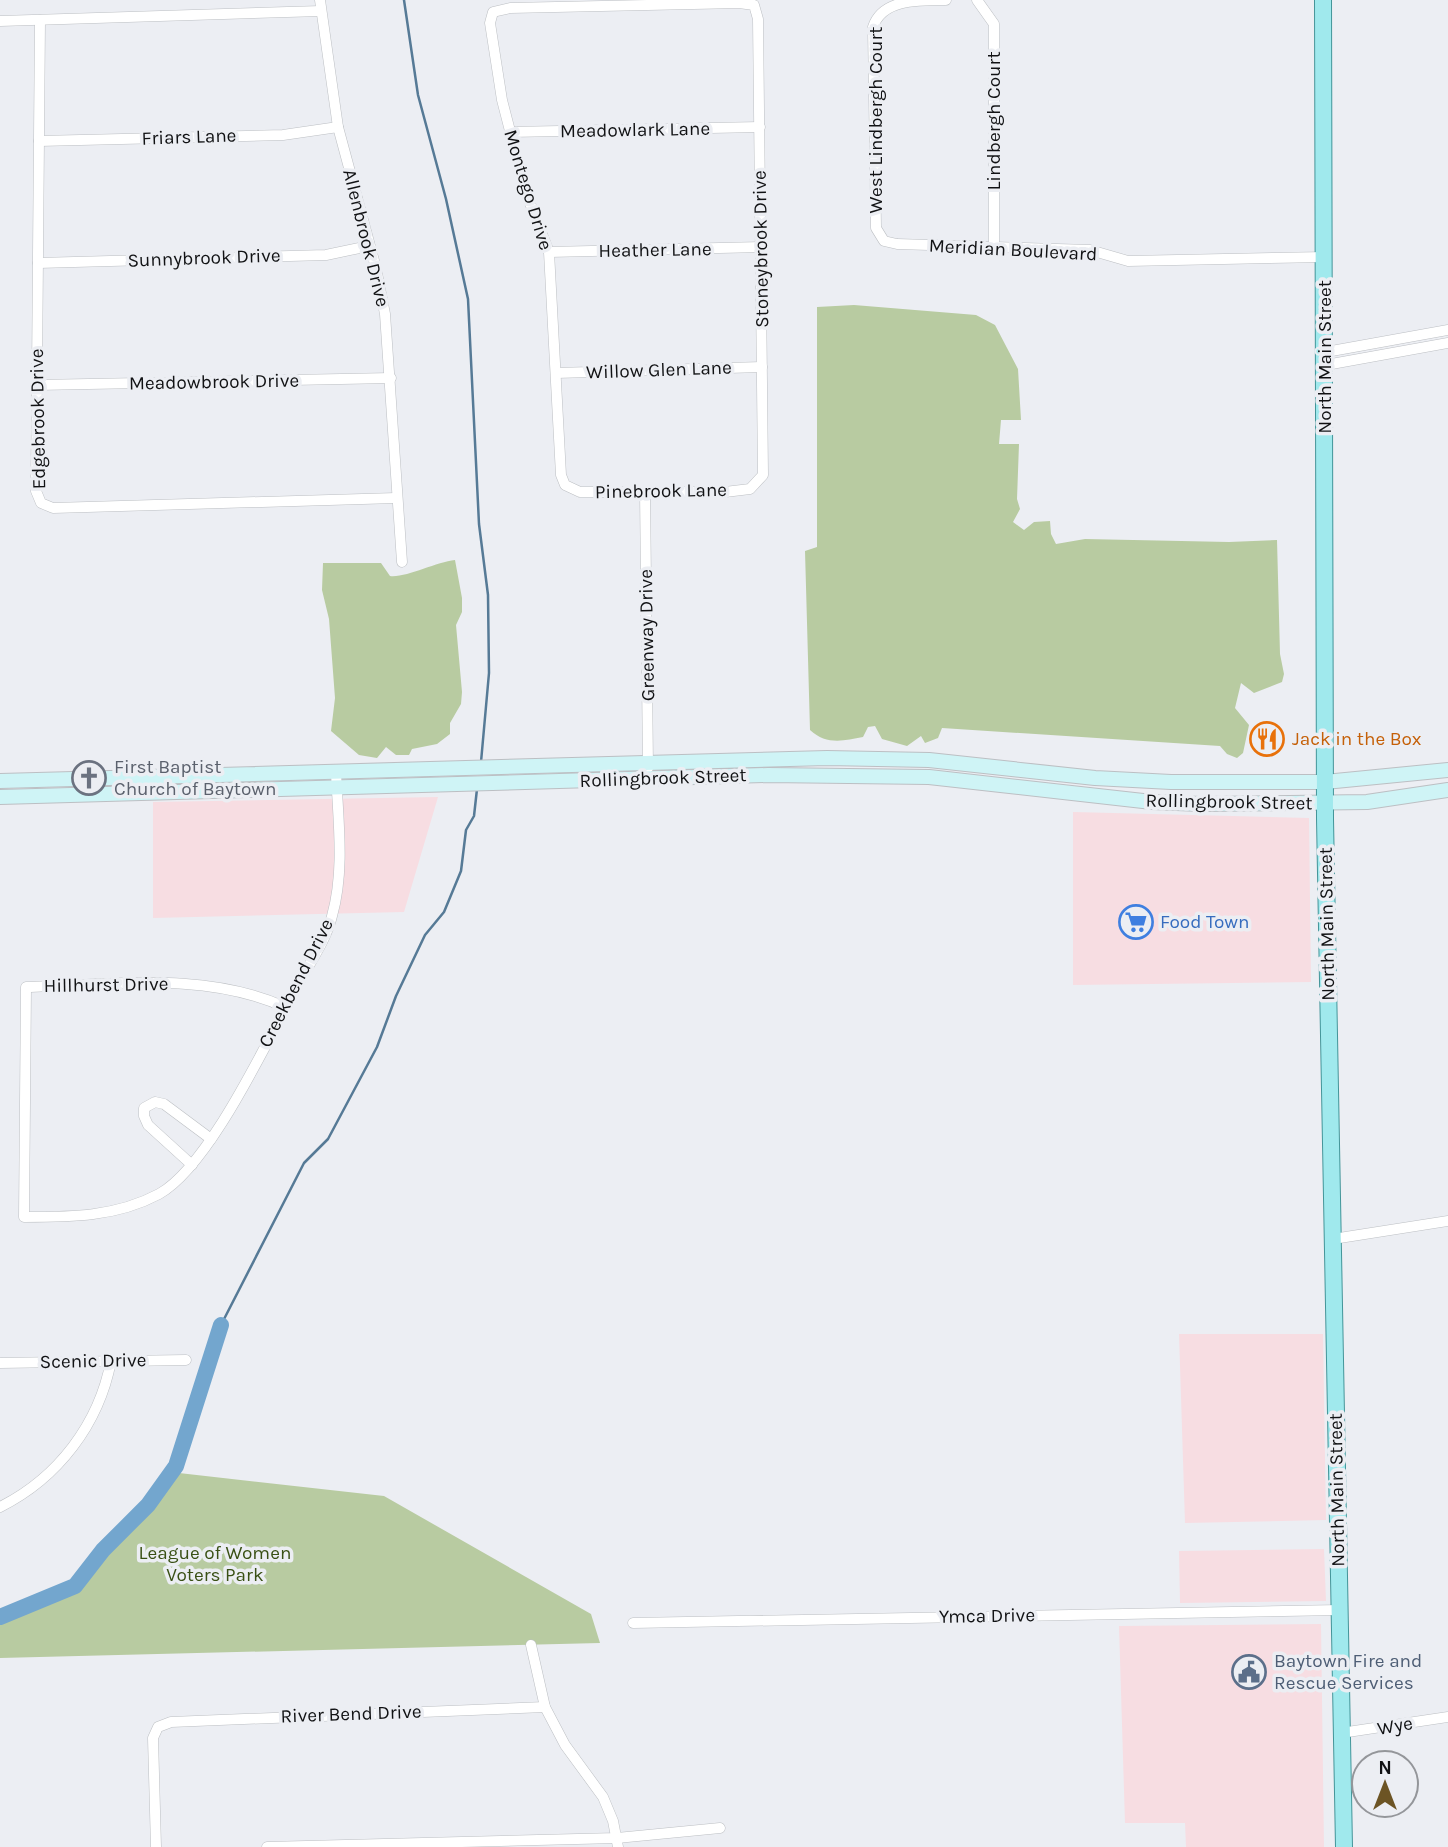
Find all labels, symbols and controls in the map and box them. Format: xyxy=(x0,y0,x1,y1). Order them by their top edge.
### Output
street label: West Lindbergh Court xyxy=(865,27,887,213)
street label: Lindbergh Court xyxy=(983,51,1005,191)
street label: Meadowlark Lane xyxy=(560,118,710,142)
street label: Friars Lane xyxy=(141,124,237,150)
street label: Montego Drive xyxy=(499,127,557,253)
street label: Allenbrook Drive xyxy=(338,167,394,309)
street label: Stoneybrook Drive xyxy=(749,170,773,328)
street label: Meridian Boulevard xyxy=(928,235,1098,265)
street label: Heather Lane xyxy=(598,238,712,262)
street label: Sunnybrook Drive xyxy=(127,244,281,272)
street label: North Main Street xyxy=(1314,280,1336,434)
street label: Edgebrook Drive xyxy=(26,348,50,490)
street label: Willow Glen Lane xyxy=(586,356,732,384)
street label: Meadowbrook Drive xyxy=(129,370,299,394)
street label: Pinebrook Lane xyxy=(595,479,727,503)
street label: Greenway Drive xyxy=(635,569,659,701)
restaurant icon: Jack in the Box xyxy=(1248,720,1286,758)
place label: Jack in the Box xyxy=(1292,728,1422,750)
place label: First Baptist Church of Baytown xyxy=(114,756,277,800)
church icon: First Baptist Church of Baytown xyxy=(70,759,108,797)
street label: Rollingbrook Street xyxy=(579,764,747,792)
street label: Rollingbrook Street xyxy=(1145,790,1313,814)
street label: North Main Street xyxy=(1315,847,1339,1001)
supermarket icon: Food Town xyxy=(1117,903,1155,941)
place label: Food Town xyxy=(1160,911,1250,933)
street label: Creekbend Drive xyxy=(254,915,338,1051)
street label: Hillhurst Drive xyxy=(43,973,169,997)
street label: Scenic Drive xyxy=(39,1349,147,1373)
street label: North Main Street xyxy=(1325,1413,1349,1567)
park label: League of Women Voters Park xyxy=(139,1542,291,1586)
street label: Ymca Drive xyxy=(939,1604,1035,1628)
place label: Baytown Fire and Rescue Services xyxy=(1274,1650,1422,1694)
public building icon: Baytown Fire and Rescue Services xyxy=(1230,1653,1268,1691)
street label: River Bend Drive xyxy=(280,1701,422,1727)
street label: Wye xyxy=(1376,1712,1414,1740)
north arrow xyxy=(1350,1749,1420,1819)
text: N xyxy=(1378,1757,1392,1779)

